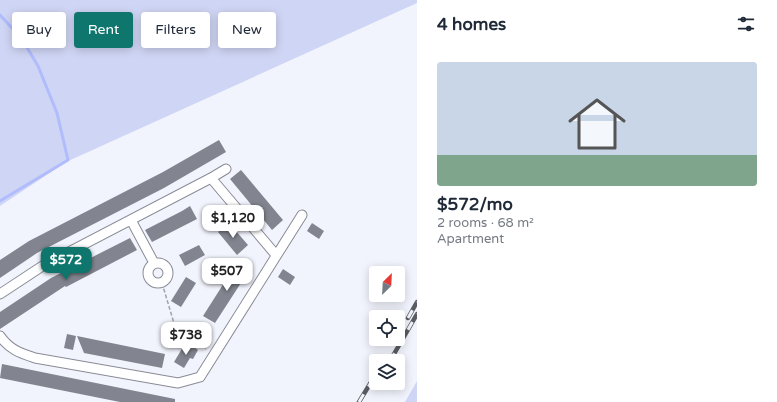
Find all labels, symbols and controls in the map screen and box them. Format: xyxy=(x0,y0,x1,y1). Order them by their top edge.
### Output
chip: Buy xyxy=(12,12,66,48)
chip: Rent xyxy=(74,12,133,48)
chip: Filters xyxy=(141,12,210,48)
chip: New xyxy=(218,12,276,48)
icon: filters xyxy=(735,13,757,35)
text: 4 homes xyxy=(437,14,506,35)
icon: home xyxy=(561,88,633,160)
text: $572/mo xyxy=(437,194,513,215)
pin: $1,120 xyxy=(200,205,266,239)
text: $1,120 xyxy=(211,210,255,226)
text: 2 rooms · 68 m² xyxy=(437,215,534,231)
text: Apartment xyxy=(437,231,504,247)
pin: $572 xyxy=(42,247,90,281)
text: $572 xyxy=(50,252,82,268)
pin: $507 xyxy=(203,258,251,292)
text: $507 xyxy=(211,263,243,279)
north arrow xyxy=(369,266,405,302)
map controls xyxy=(369,266,405,390)
button: locate xyxy=(369,310,405,346)
pin: $738 xyxy=(162,322,210,356)
text: $738 xyxy=(170,327,202,343)
button: layers xyxy=(369,354,405,390)

